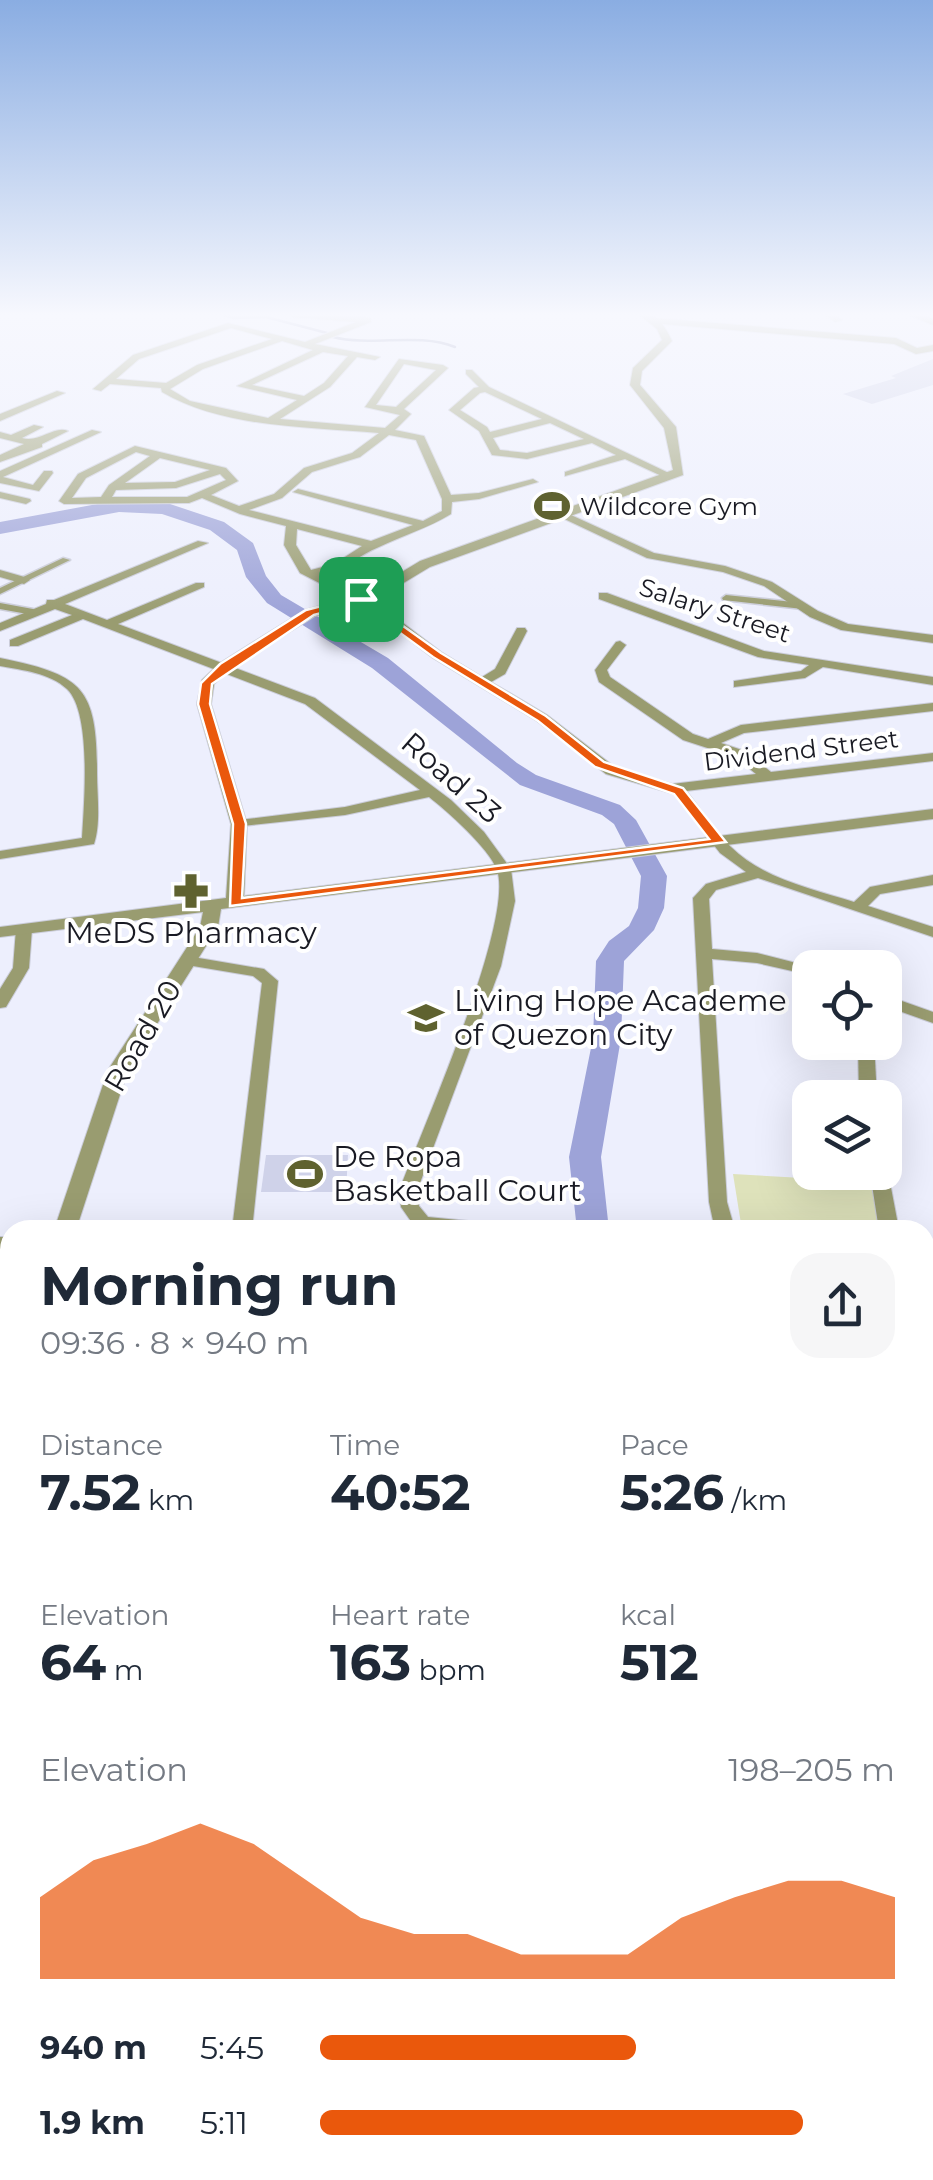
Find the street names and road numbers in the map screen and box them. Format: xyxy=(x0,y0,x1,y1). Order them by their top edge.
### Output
street label: Salary Street xyxy=(636,571,794,649)
street label: Dividend Street xyxy=(702,723,900,777)
street label: Road 23 xyxy=(394,724,509,831)
street label: Road 20 xyxy=(96,973,189,1098)

